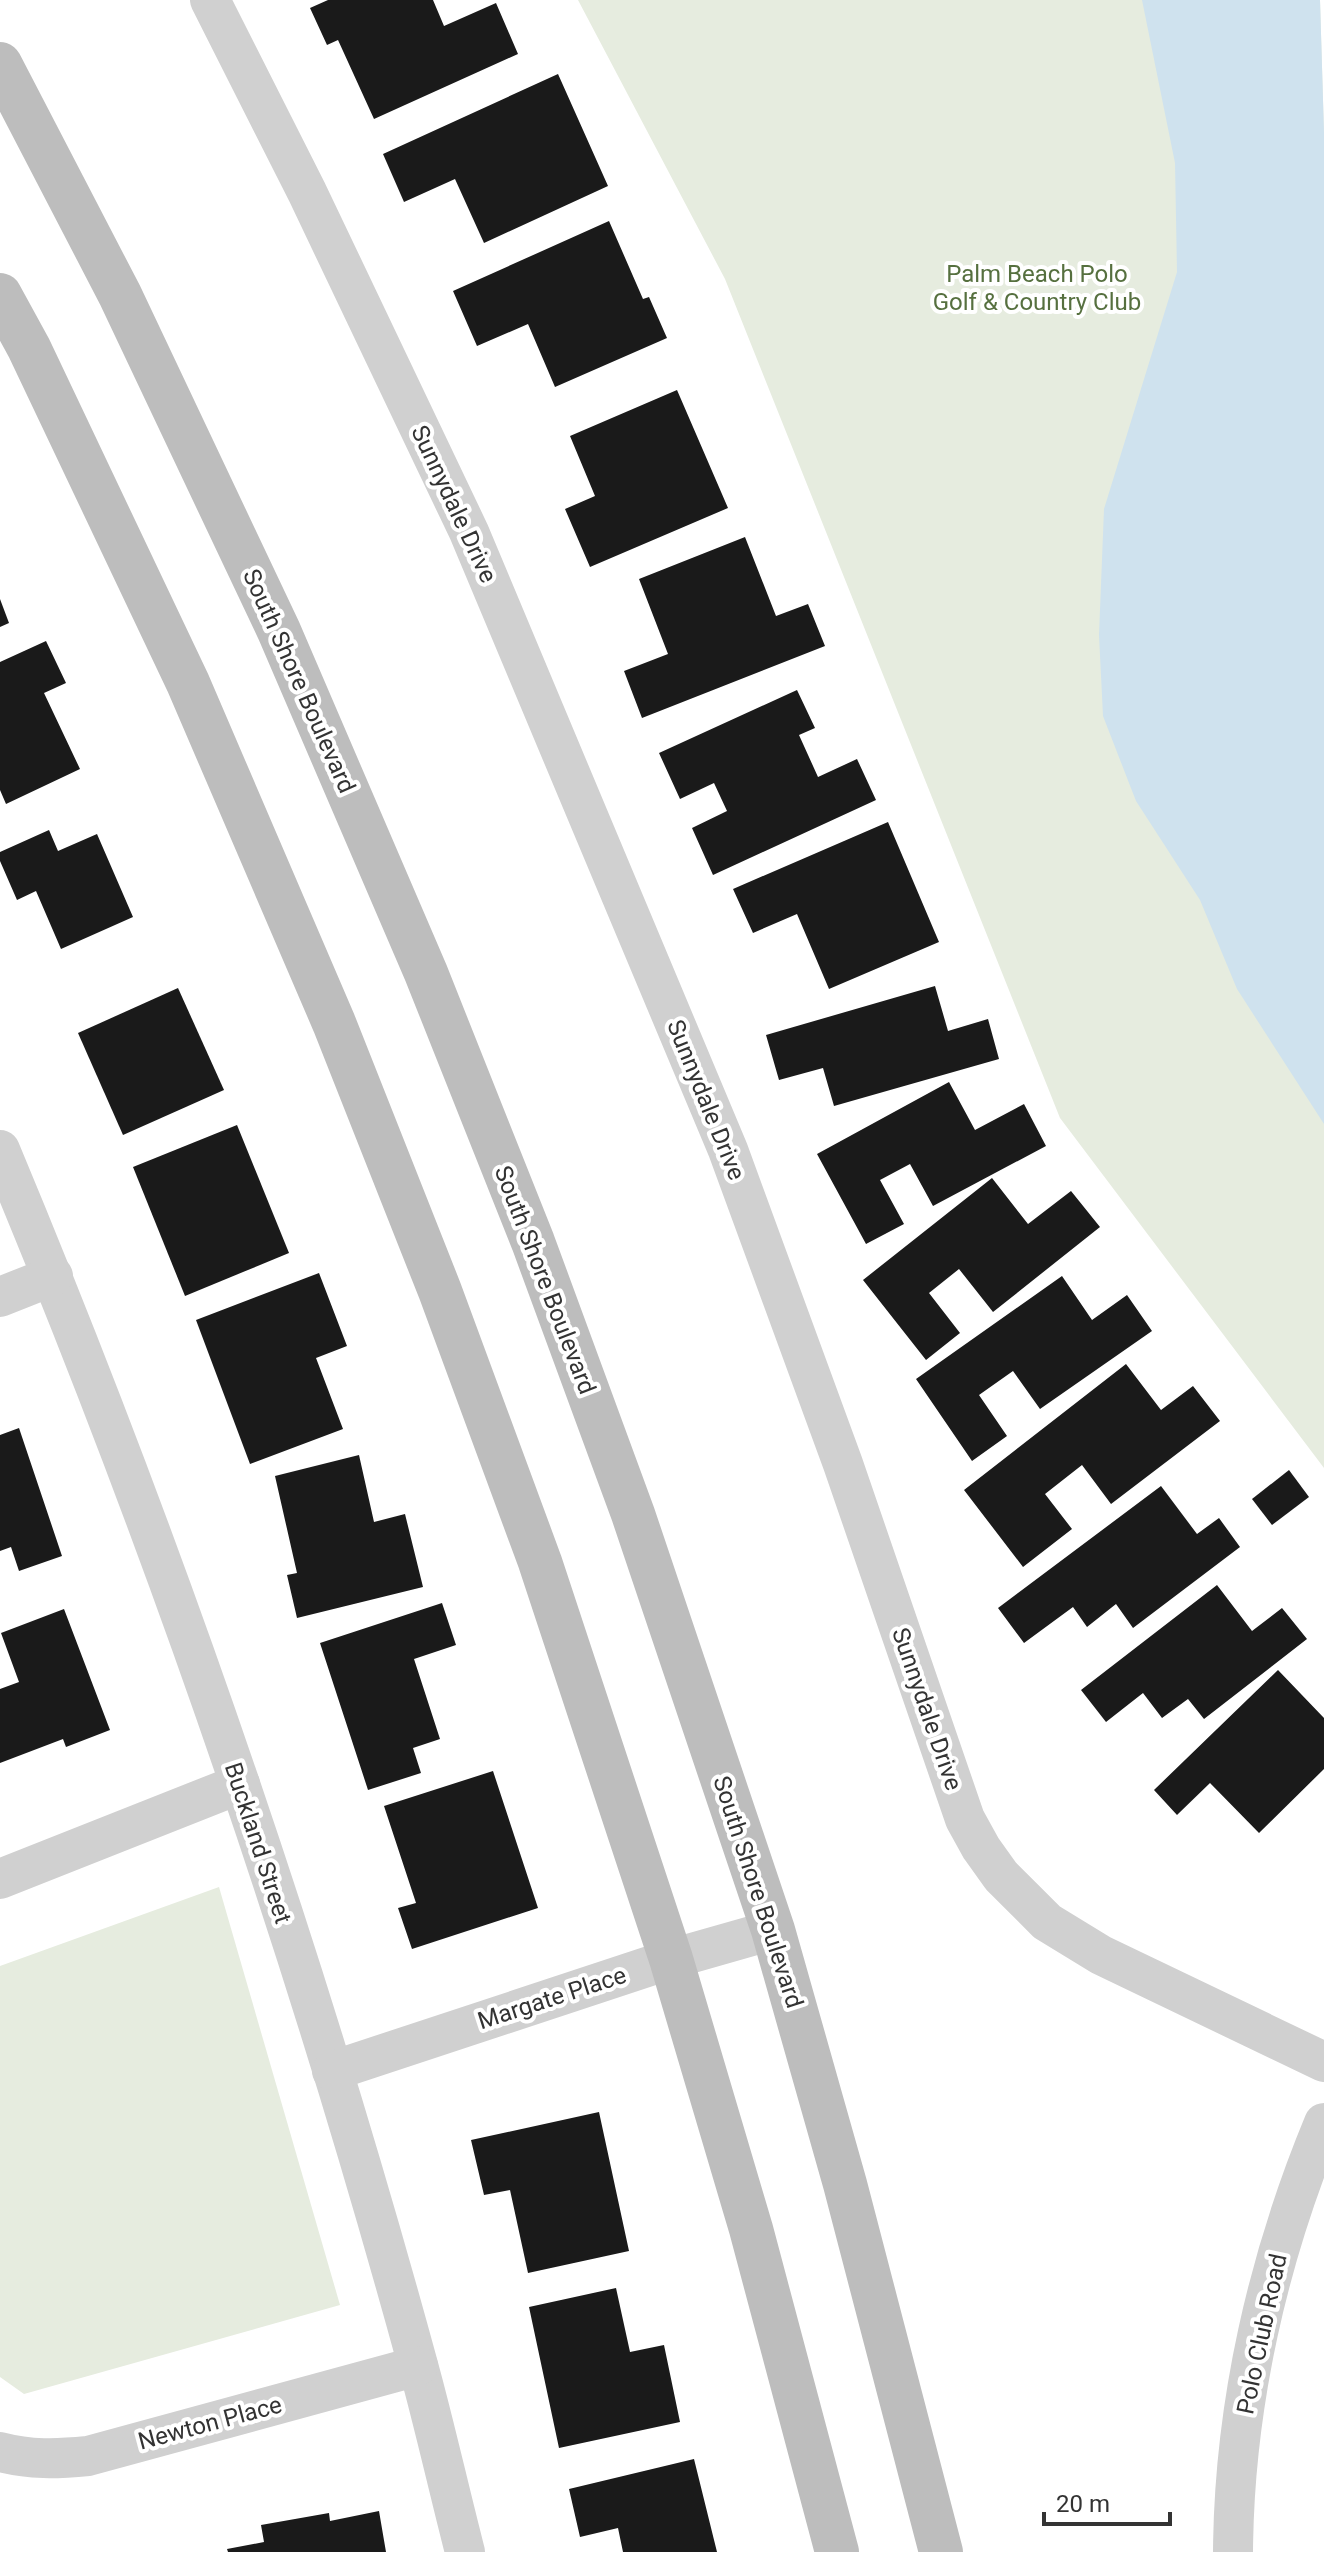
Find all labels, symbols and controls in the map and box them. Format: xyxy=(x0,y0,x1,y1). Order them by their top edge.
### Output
park label: Palm Beach Polo Golf & Country Club xyxy=(933,260,1141,316)
street label: Sunnydale Drive xyxy=(405,421,503,587)
street label: South Shore Boulevard xyxy=(237,565,361,797)
street label: Sunnydale Drive xyxy=(661,1016,751,1184)
street label: South Shore Boulevard xyxy=(489,1162,601,1398)
street label: Sunnydale Drive xyxy=(886,1624,968,1794)
street label: Buckland Street xyxy=(219,1759,297,1927)
street label: South Shore Boulevard xyxy=(707,1773,809,2011)
street label: Margate Place xyxy=(474,1961,630,2035)
street label: Polo Club Road xyxy=(1231,2251,1293,2417)
street label: Newton Place xyxy=(135,2390,285,2456)
scale bar xyxy=(1044,2476,1170,2526)
text: 20 m xyxy=(1056,2490,1110,2518)

